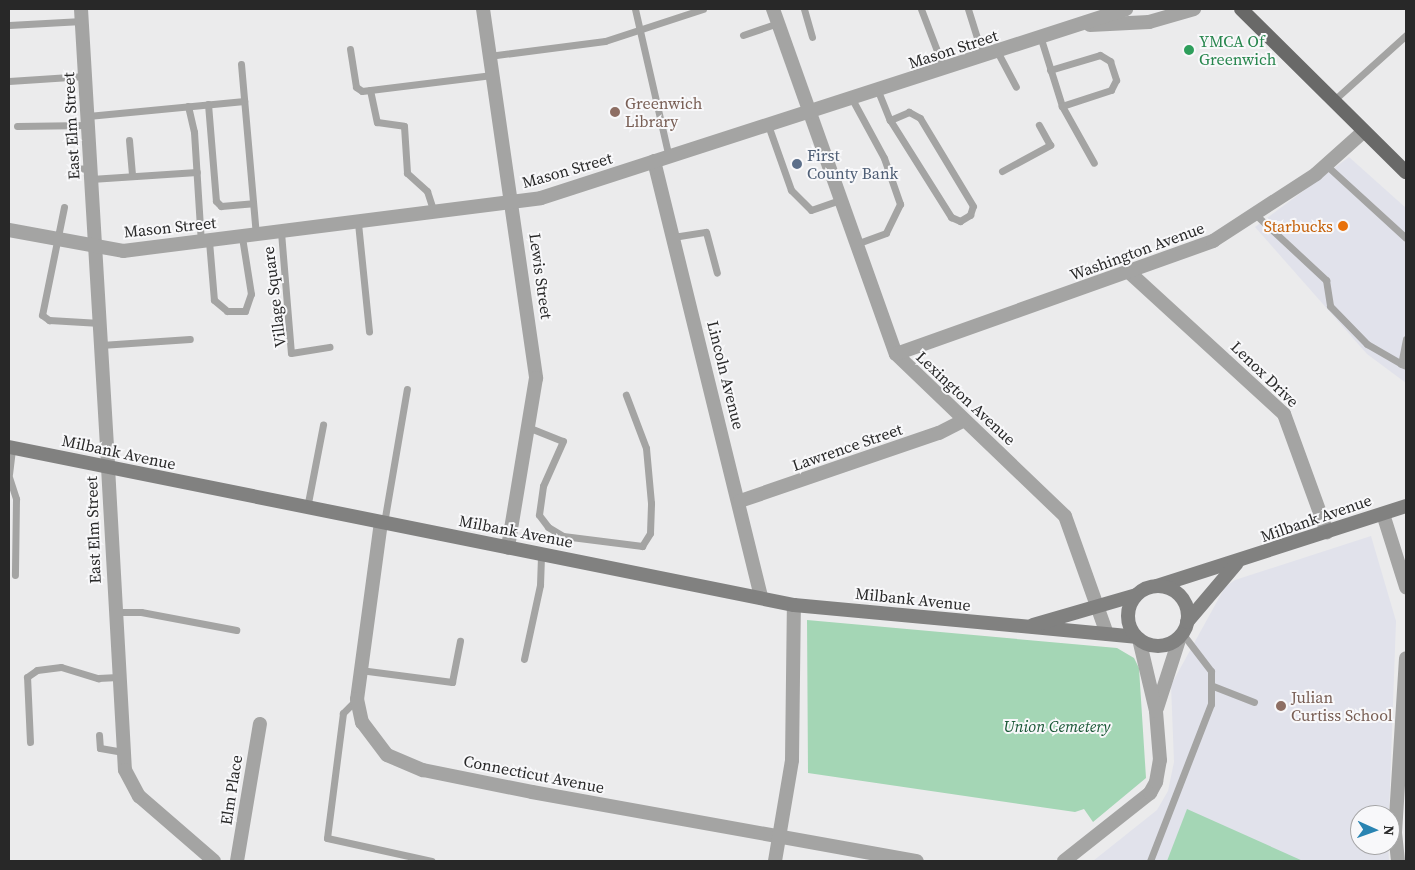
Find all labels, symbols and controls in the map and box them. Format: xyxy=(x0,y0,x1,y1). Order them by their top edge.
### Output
street label: Mason Street xyxy=(906,26,1000,72)
place label: YMCA Of Greenwich xyxy=(1199,31,1276,69)
marker: YMCA Of Greenwich xyxy=(1183,44,1195,56)
street label: East Elm Street xyxy=(59,72,83,180)
place label: Greenwich Library xyxy=(625,93,702,131)
marker: Greenwich Library xyxy=(609,106,621,118)
place label: First County Bank xyxy=(807,145,898,183)
street label: Mason Street xyxy=(520,148,614,192)
marker: First County Bank xyxy=(791,158,803,170)
street label: Mason Street xyxy=(123,213,217,241)
place label: Starbucks xyxy=(1264,216,1333,236)
street label: Washington Avenue xyxy=(1067,218,1207,284)
marker: Starbucks xyxy=(1337,220,1349,232)
street label: Lewis Street xyxy=(525,232,557,320)
street label: Village Square xyxy=(258,245,290,349)
street label: Lincoln Avenue xyxy=(703,319,749,431)
street label: Lenox Drive xyxy=(1227,337,1303,411)
street label: Lexington Avenue xyxy=(912,347,1020,449)
street label: Lawrence Street xyxy=(789,419,905,475)
street label: Milbank Avenue xyxy=(60,431,178,473)
street label: East Elm Street xyxy=(82,476,104,584)
street label: Milbank Avenue xyxy=(1258,490,1374,546)
street label: Milbank Avenue xyxy=(457,511,575,551)
street label: Milbank Avenue xyxy=(854,583,972,615)
place label: Julian Curtiss School xyxy=(1291,687,1393,725)
marker: Julian Curtiss School xyxy=(1275,700,1287,712)
park label: Union Cemetery xyxy=(1004,716,1110,736)
street label: Connecticut Avenue xyxy=(462,751,606,797)
street label: Elm Place xyxy=(216,754,246,826)
north arrow xyxy=(1350,805,1400,855)
text: N xyxy=(1379,825,1399,836)

